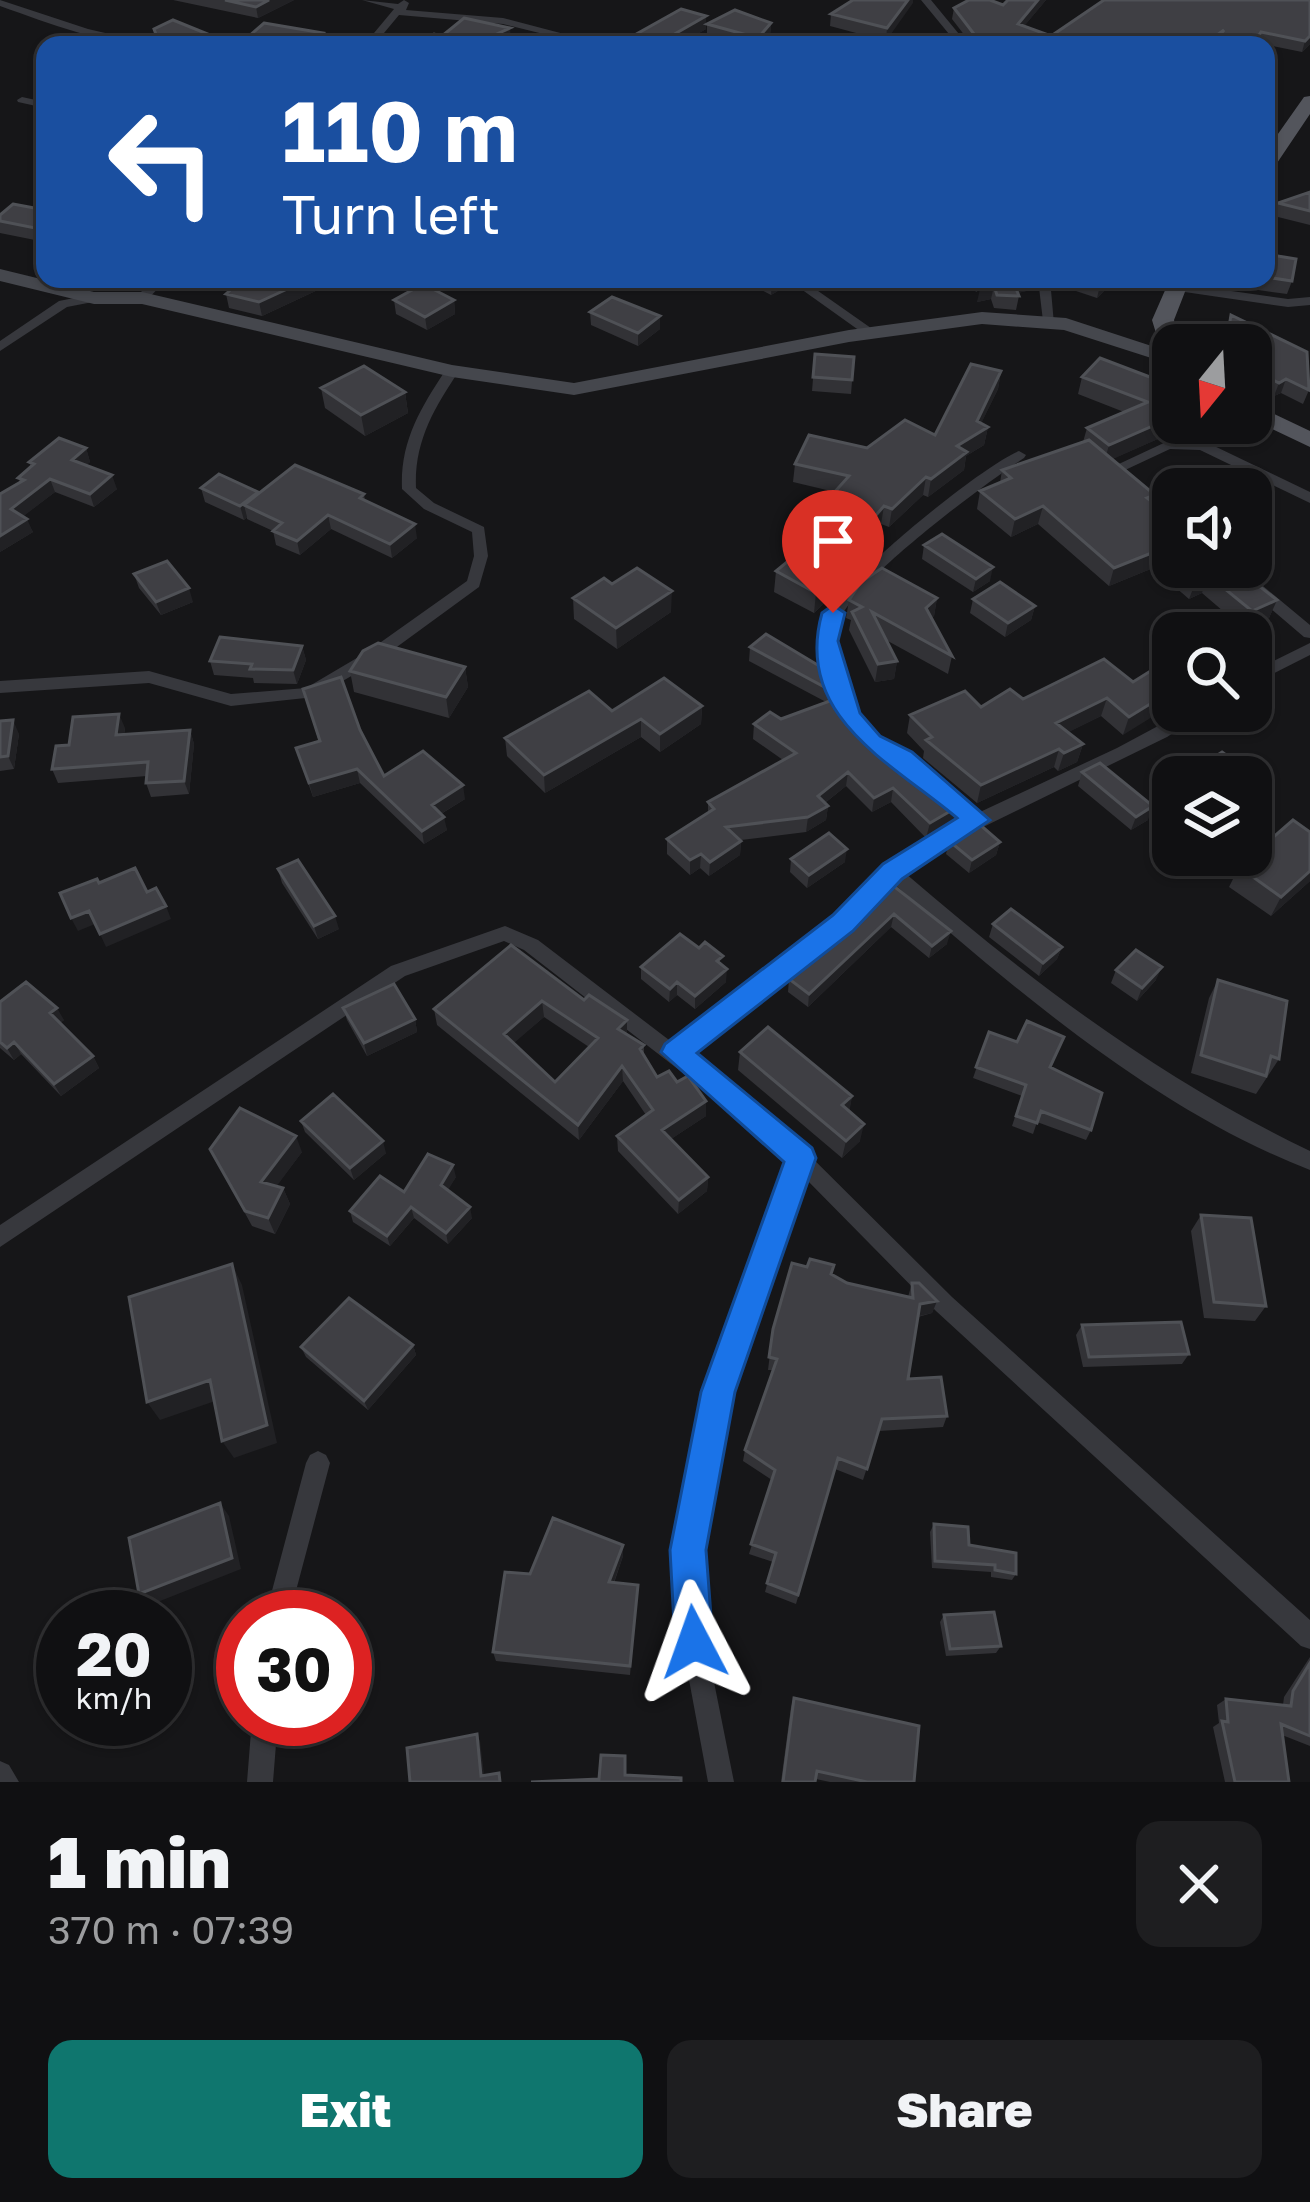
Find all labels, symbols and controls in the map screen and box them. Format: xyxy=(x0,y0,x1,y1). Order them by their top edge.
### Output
text: 110 m xyxy=(282,80,518,180)
icon: left xyxy=(84,84,240,240)
text: Turn left xyxy=(282,181,500,246)
north arrow xyxy=(1152,324,1272,444)
map controls xyxy=(1152,324,1272,876)
button: sound xyxy=(1152,468,1272,588)
pin xyxy=(782,490,884,613)
icon: arrive xyxy=(800,508,866,574)
button: search xyxy=(1152,612,1272,732)
button: layers xyxy=(1152,756,1272,876)
position arrow xyxy=(631,1579,757,1705)
speed limit sign: 30 xyxy=(216,1590,372,1746)
text: 20 xyxy=(76,1617,152,1689)
text: km/h xyxy=(76,1680,152,1716)
text: 1 min xyxy=(48,1817,231,1904)
button: close xyxy=(1136,1821,1262,1947)
text: 370 m · 07:39 xyxy=(48,1906,294,1953)
button: Exit xyxy=(48,2040,643,2178)
button: Share xyxy=(667,2040,1262,2178)

